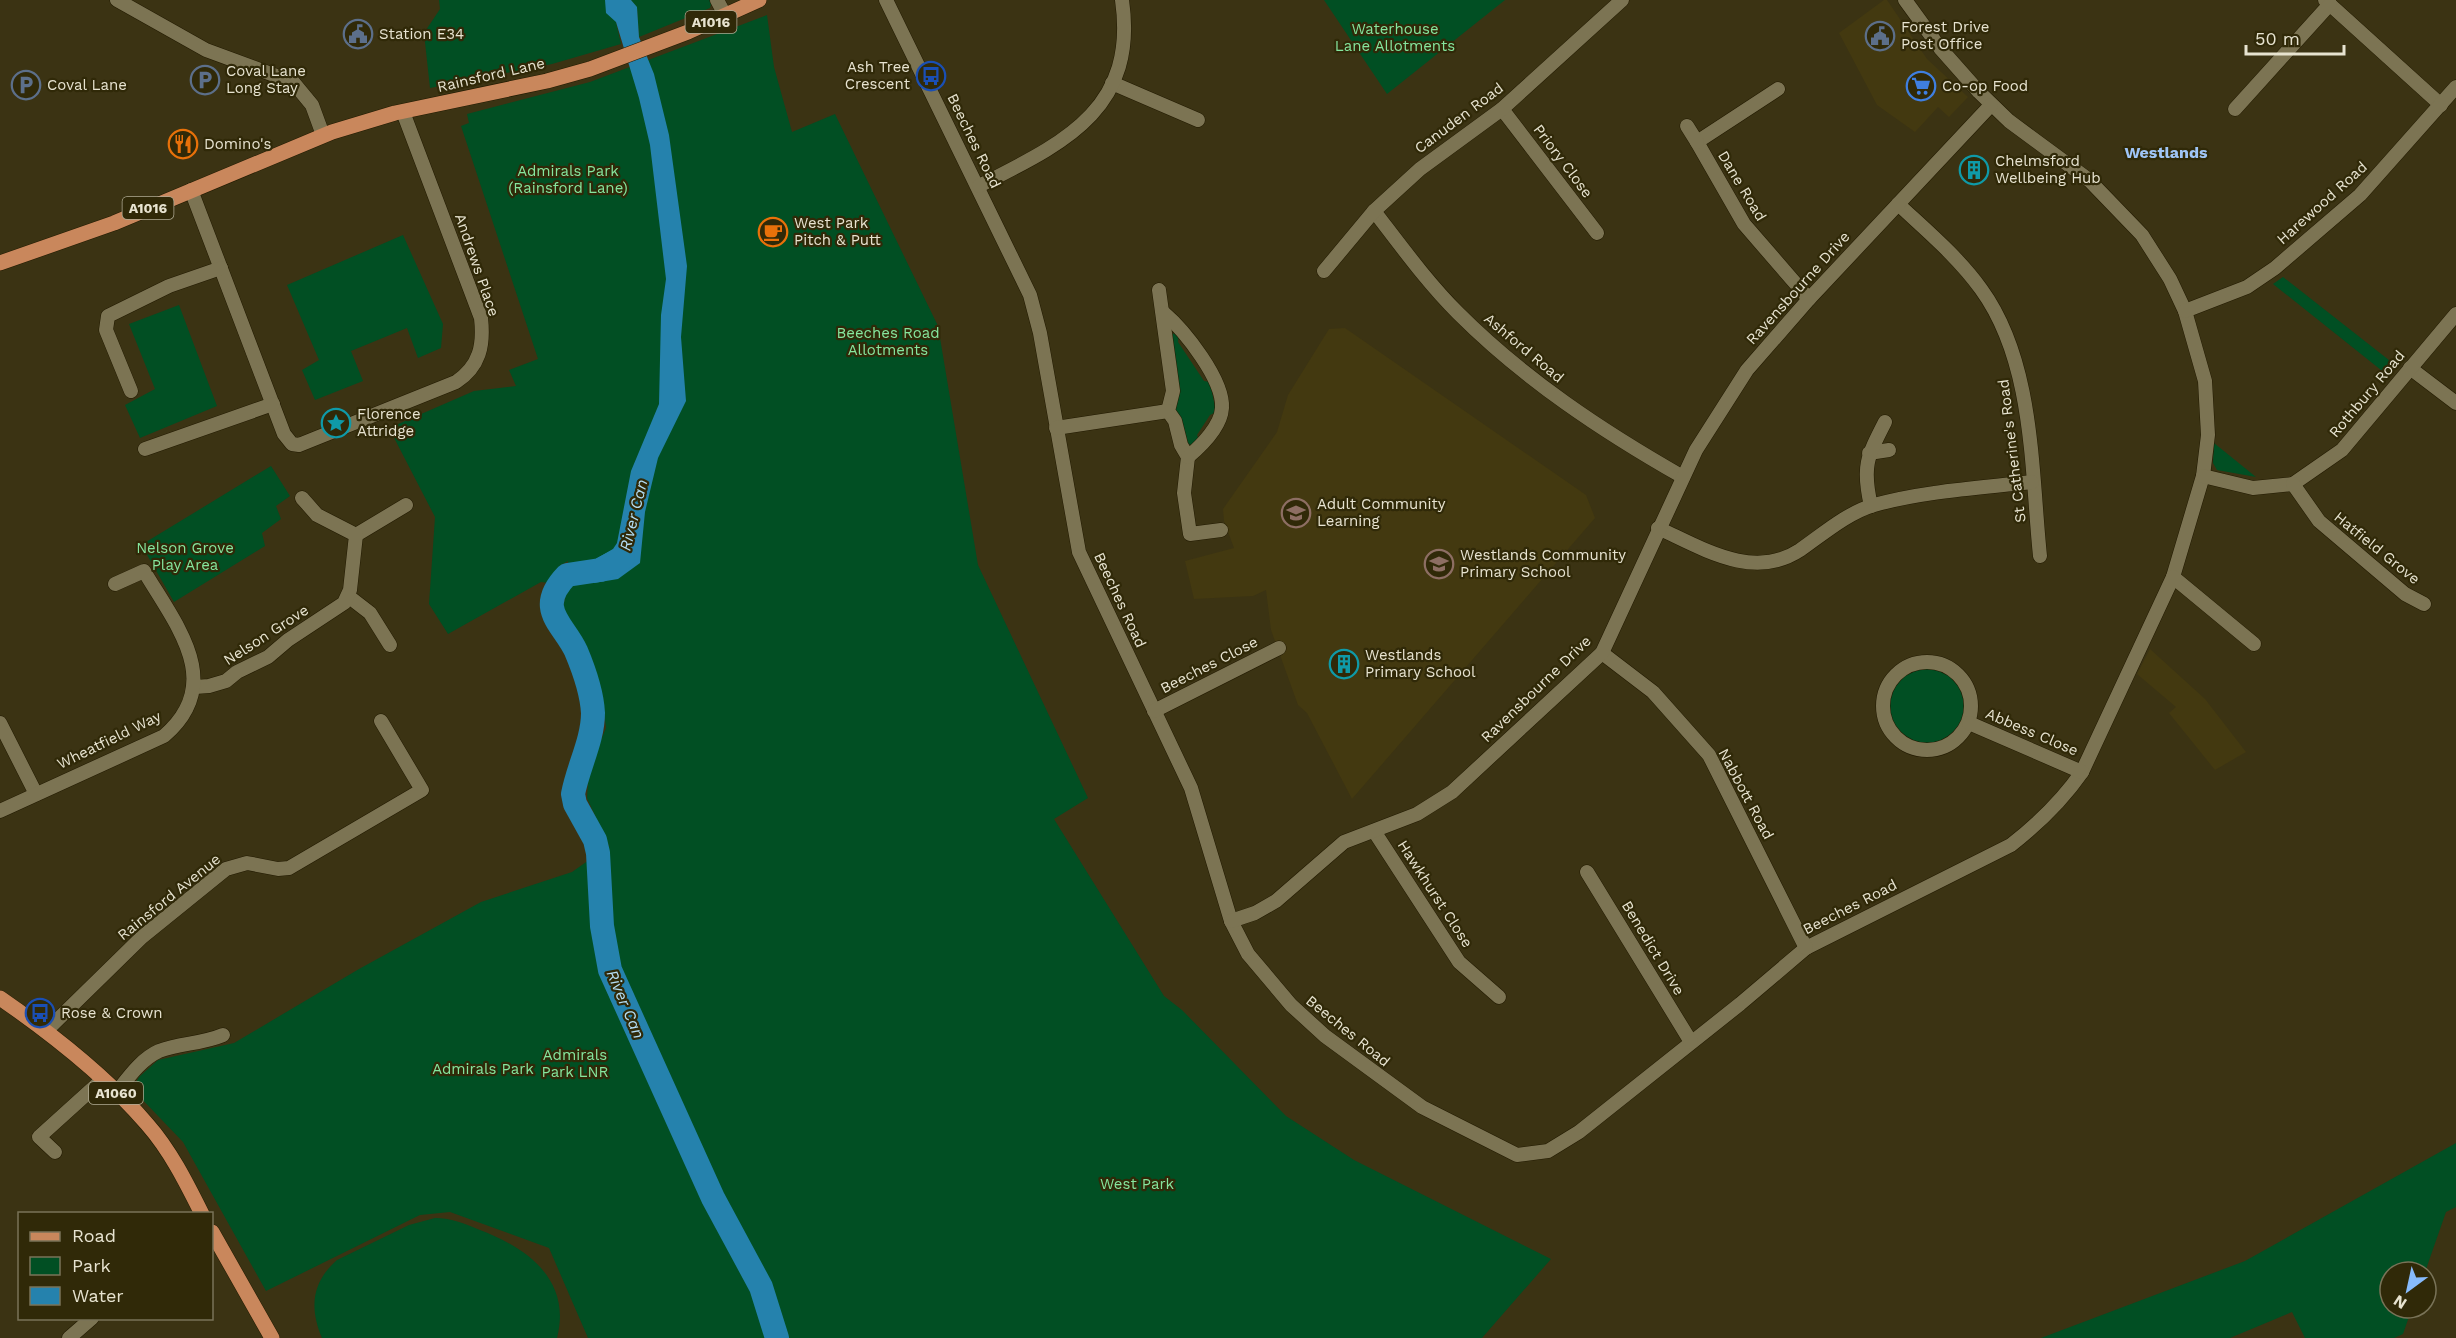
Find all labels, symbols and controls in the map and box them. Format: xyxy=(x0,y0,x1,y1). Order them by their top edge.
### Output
road number: A1016 xyxy=(686,11,736,33)
public building icon: Station E34 xyxy=(342,18,374,50)
place label: Forest Drive Post Office xyxy=(1901,18,1989,53)
scale bar xyxy=(2246,18,2344,56)
park label: Waterhouse Lane Allotments xyxy=(1335,20,1455,55)
public building icon: Forest Drive Post Office xyxy=(1864,20,1896,52)
place label: Station E34 xyxy=(379,25,464,43)
text: 50 m xyxy=(2255,28,2300,49)
street label: Rainsford Lane xyxy=(435,54,547,96)
place label: Ash Tree Crescent xyxy=(845,58,911,93)
bus stop icon: Ash Tree Crescent xyxy=(915,60,947,92)
place label: Coval Lane Long Stay xyxy=(226,62,306,97)
parking icon: Coval Lane Long Stay xyxy=(189,64,221,96)
parking icon: Coval Lane xyxy=(10,69,42,101)
supermarket icon: Co-op Food xyxy=(1905,70,1937,102)
place label: Coval Lane xyxy=(47,76,127,94)
place label: Co-op Food xyxy=(1942,77,2028,95)
street label: Canuden Road xyxy=(1411,79,1507,157)
street label: Beeches Road xyxy=(943,91,1005,191)
street label: Priory Close xyxy=(1530,121,1596,201)
restaurant icon: Domino's xyxy=(167,128,199,160)
place label: Domino's xyxy=(204,135,271,153)
district label: Westlands xyxy=(2125,143,2208,162)
street label: Dane Road xyxy=(1714,148,1770,224)
place label: Chelmsford Wellbeing Hub xyxy=(1995,152,2101,187)
building icon: Chelmsford Wellbeing Hub xyxy=(1958,154,1990,186)
street label: Harewood Road xyxy=(2273,158,2371,248)
park label: Admirals Park (Rainsford Lane) xyxy=(508,162,628,197)
road number: A1016 xyxy=(122,197,174,219)
street label: Andrews Place xyxy=(451,211,503,319)
place label: West Park Pitch & Putt xyxy=(794,214,881,249)
cafe icon: West Park Pitch & Putt xyxy=(757,216,789,248)
street label: Ravensbourne Drive xyxy=(1742,228,1854,348)
street label: Ashford Road xyxy=(1480,309,1568,387)
park label: Beeches Road Allotments xyxy=(836,324,940,359)
street label: Rothbury Road xyxy=(2325,347,2409,441)
street label: St Catherine's Road xyxy=(1994,378,2030,524)
place label: Florence Attridge xyxy=(357,405,421,440)
place icon: Florence Attridge xyxy=(320,407,352,439)
water label: River Can xyxy=(615,477,652,553)
place label: Adult Community Learning xyxy=(1317,495,1446,530)
school or university icon: Adult Community Learning xyxy=(1280,497,1312,529)
street label: Hatfield Grove xyxy=(2331,508,2423,588)
park label: Nelson Grove Play Area xyxy=(136,539,234,574)
place label: Westlands Community Primary School xyxy=(1460,546,1626,581)
school or university icon: Westlands Community Primary School xyxy=(1423,548,1455,580)
street label: Beeches Road xyxy=(1090,549,1150,651)
street label: Nelson Grove xyxy=(220,601,312,669)
street label: Ravensbourne Drive xyxy=(1477,632,1595,746)
street label: Beeches Close xyxy=(1157,633,1261,697)
place label: Westlands Primary School xyxy=(1365,646,1476,681)
building icon: Westlands Primary School xyxy=(1328,648,1360,680)
street label: Abbess Close xyxy=(1983,704,2081,760)
street label: Wheatfield Way xyxy=(54,707,164,773)
street label: Nabbott Road xyxy=(1714,745,1778,843)
street label: Hawkhurst Close xyxy=(1394,837,1476,951)
street label: Rainsford Avenue xyxy=(114,850,224,944)
street label: Beeches Road xyxy=(1800,876,1900,938)
street label: Benedict Drive xyxy=(1618,898,1688,998)
water label: River Can xyxy=(603,967,649,1041)
street label: Beeches Road xyxy=(1302,992,1394,1070)
bus stop icon: Rose & Crown xyxy=(24,997,56,1029)
place label: Rose & Crown xyxy=(61,1004,163,1022)
park label: Admirals Park LNR xyxy=(541,1046,609,1081)
park label: Admirals Park xyxy=(432,1060,534,1078)
road number: A1060 xyxy=(89,1082,143,1104)
park label: West Park xyxy=(1100,1175,1175,1193)
legend xyxy=(18,1212,213,1320)
text: Road xyxy=(72,1225,116,1246)
text: Park xyxy=(72,1255,111,1276)
north arrow xyxy=(2378,1260,2438,1320)
text: Water xyxy=(72,1285,124,1306)
text: N xyxy=(2390,1291,2410,1313)

